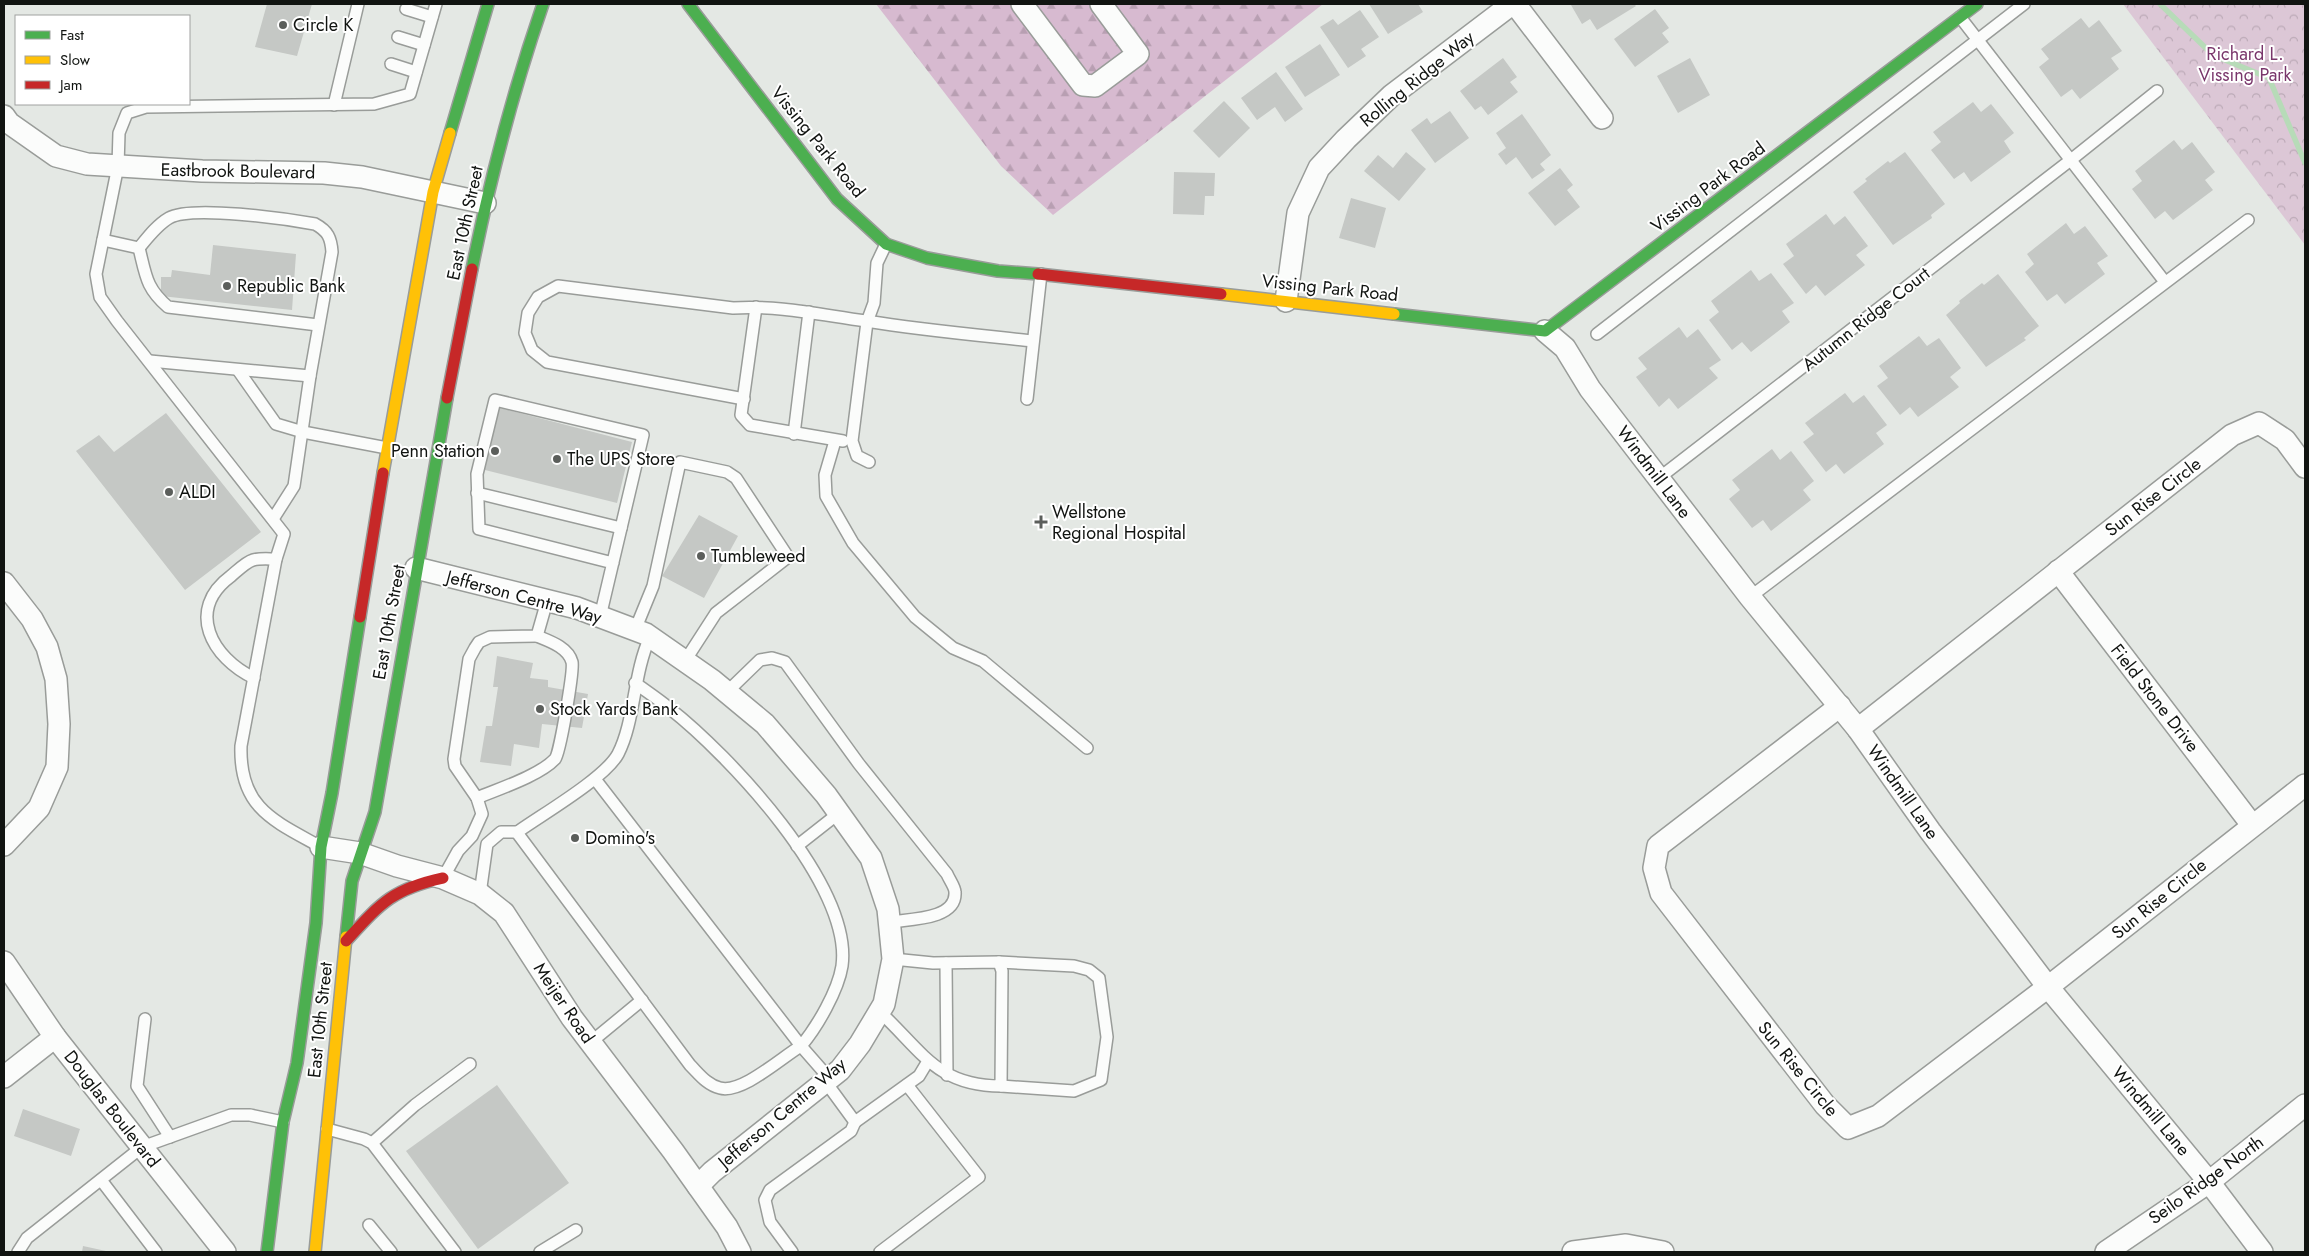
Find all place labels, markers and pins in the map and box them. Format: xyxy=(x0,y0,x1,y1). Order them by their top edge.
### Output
place label: Circle K xyxy=(293,12,354,38)
marker: Circle K xyxy=(277,19,289,31)
place label: Republic Bank xyxy=(237,273,345,299)
marker: Republic Bank xyxy=(221,280,233,292)
place label: Penn Station xyxy=(391,438,485,464)
marker: Penn Station xyxy=(489,445,501,457)
place label: The UPS Store xyxy=(567,446,675,472)
marker: The UPS Store xyxy=(551,453,563,465)
place label: ALDI xyxy=(179,479,216,505)
marker: ALDI xyxy=(163,486,175,498)
place label: Wellstone Regional Hospital xyxy=(1052,499,1186,546)
marker: Wellstone Regional Hospital xyxy=(1034,515,1048,529)
place label: Tumbleweed xyxy=(711,543,806,569)
marker: Tumbleweed xyxy=(695,550,707,562)
place label: Stock Yards Bank xyxy=(550,696,678,722)
marker: Stock Yards Bank xyxy=(534,703,546,715)
place label: Domino's xyxy=(585,825,655,851)
marker: Domino's xyxy=(569,832,581,844)

